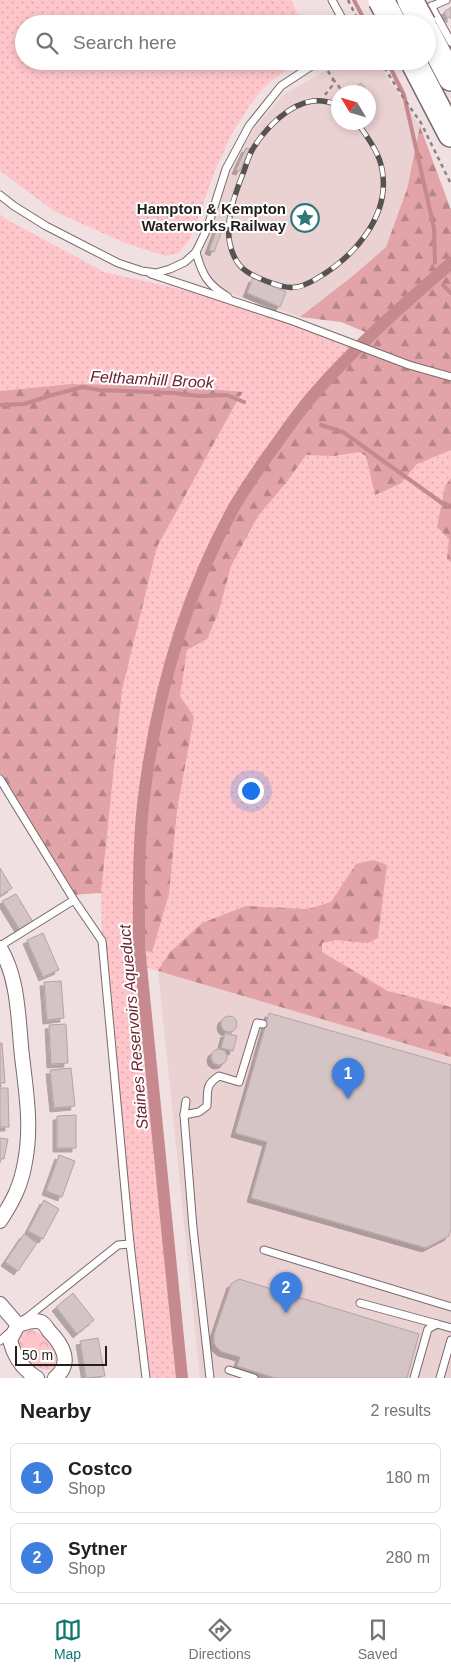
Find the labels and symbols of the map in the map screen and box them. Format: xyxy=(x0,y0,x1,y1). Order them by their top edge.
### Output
north arrow xyxy=(331,85,376,130)
place label: Hampton & Kempton Waterworks Railway xyxy=(137,200,287,234)
place icon: Hampton & Kempton Waterworks Railway xyxy=(290,203,320,233)
water label: Felthamhill Brook xyxy=(90,368,215,391)
your location xyxy=(238,778,264,804)
water label: Staines Reservoirs Aqueduct xyxy=(116,923,151,1130)
pin: 1 xyxy=(332,1058,364,1099)
pin: 2 xyxy=(270,1272,302,1313)
scale bar xyxy=(15,1343,108,1366)

